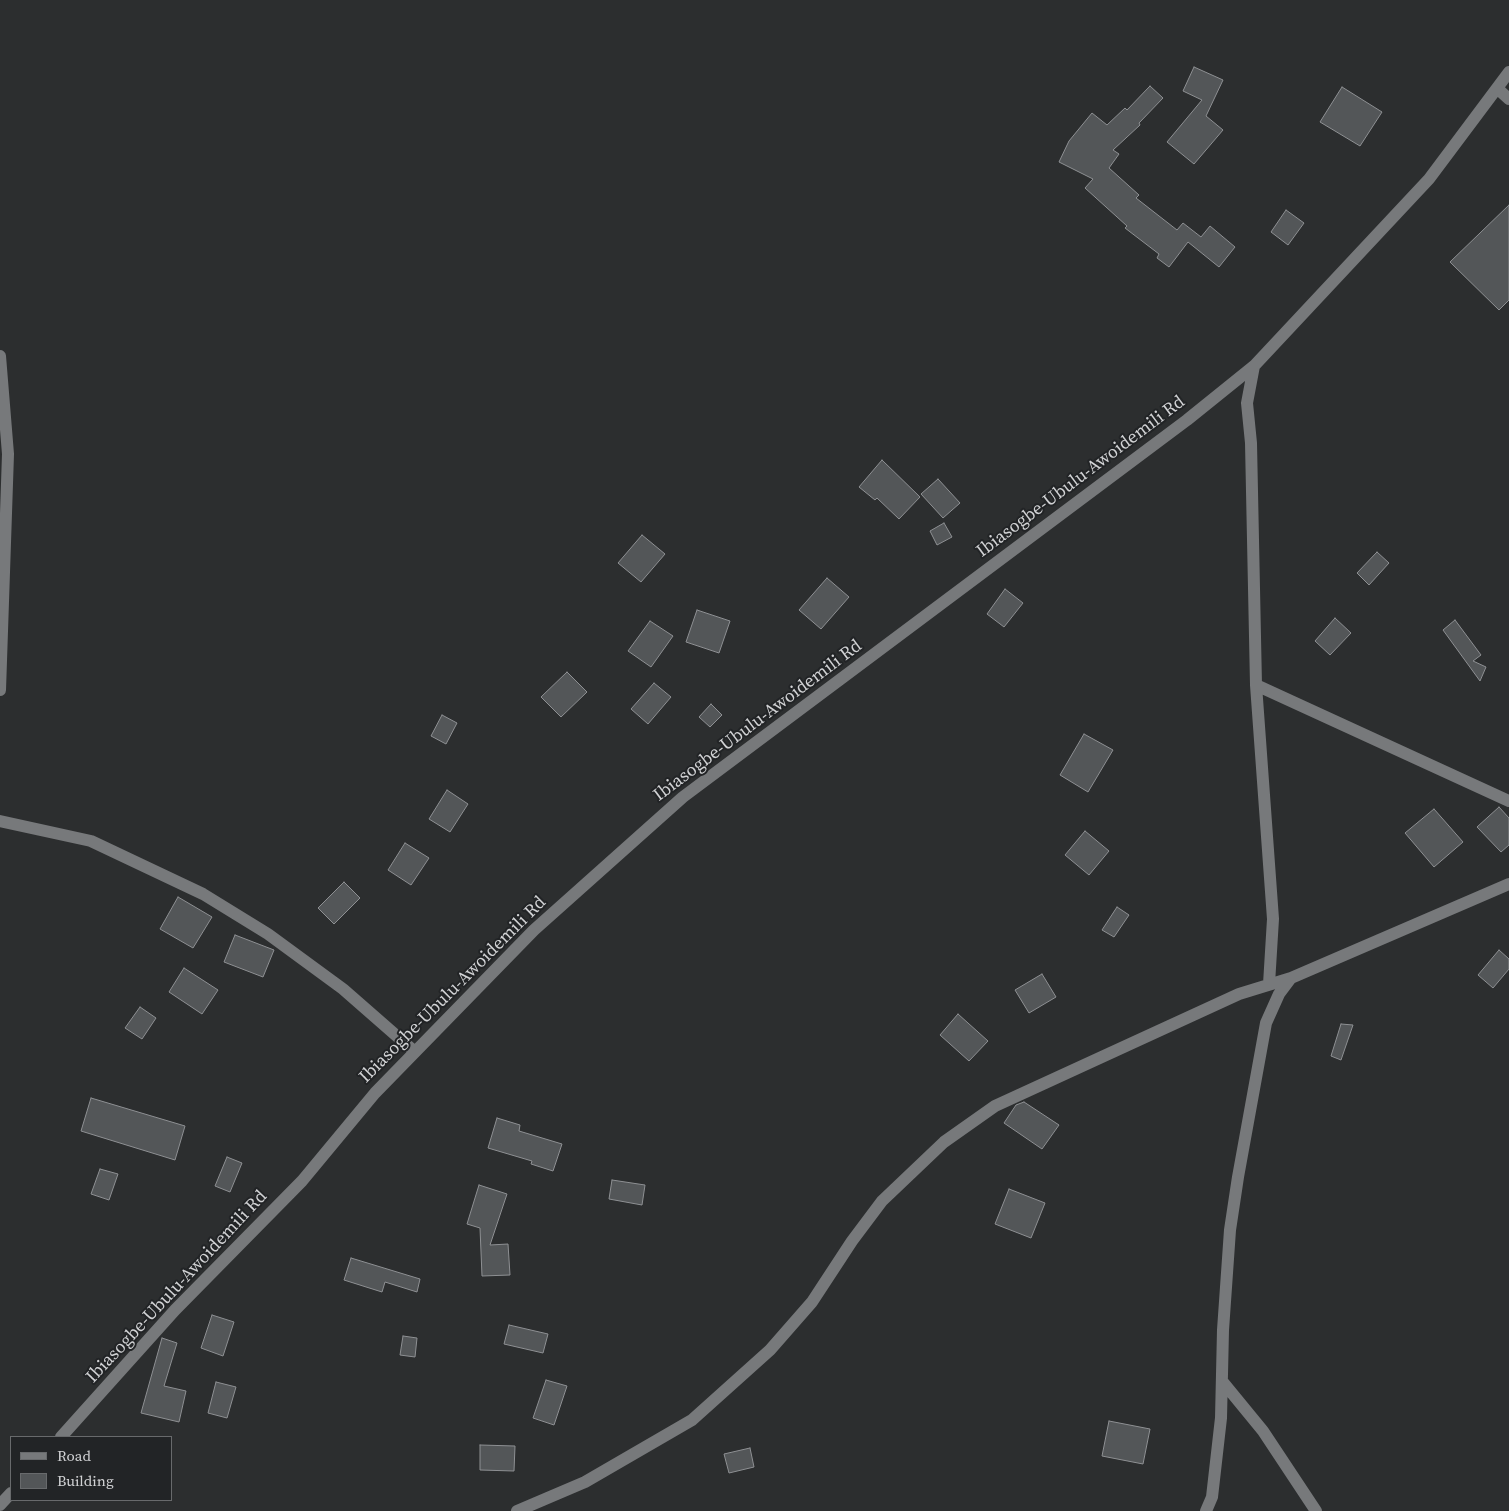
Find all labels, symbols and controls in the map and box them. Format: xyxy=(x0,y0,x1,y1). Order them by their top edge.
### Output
street label: Ibiasogbe-Ubulu-Awoidemili Rd xyxy=(973,392,1189,562)
street label: Ibiasogbe-Ubulu-Awoidemili Rd xyxy=(650,636,866,806)
street label: Ibiasogbe-Ubulu-Awoidemili Rd xyxy=(355,892,551,1088)
street label: Ibiasogbe-Ubulu-Awoidemili Rd xyxy=(82,1186,272,1388)
legend xyxy=(10,1436,172,1501)
text: Road xyxy=(57,1445,91,1466)
text: Building xyxy=(57,1470,114,1491)

